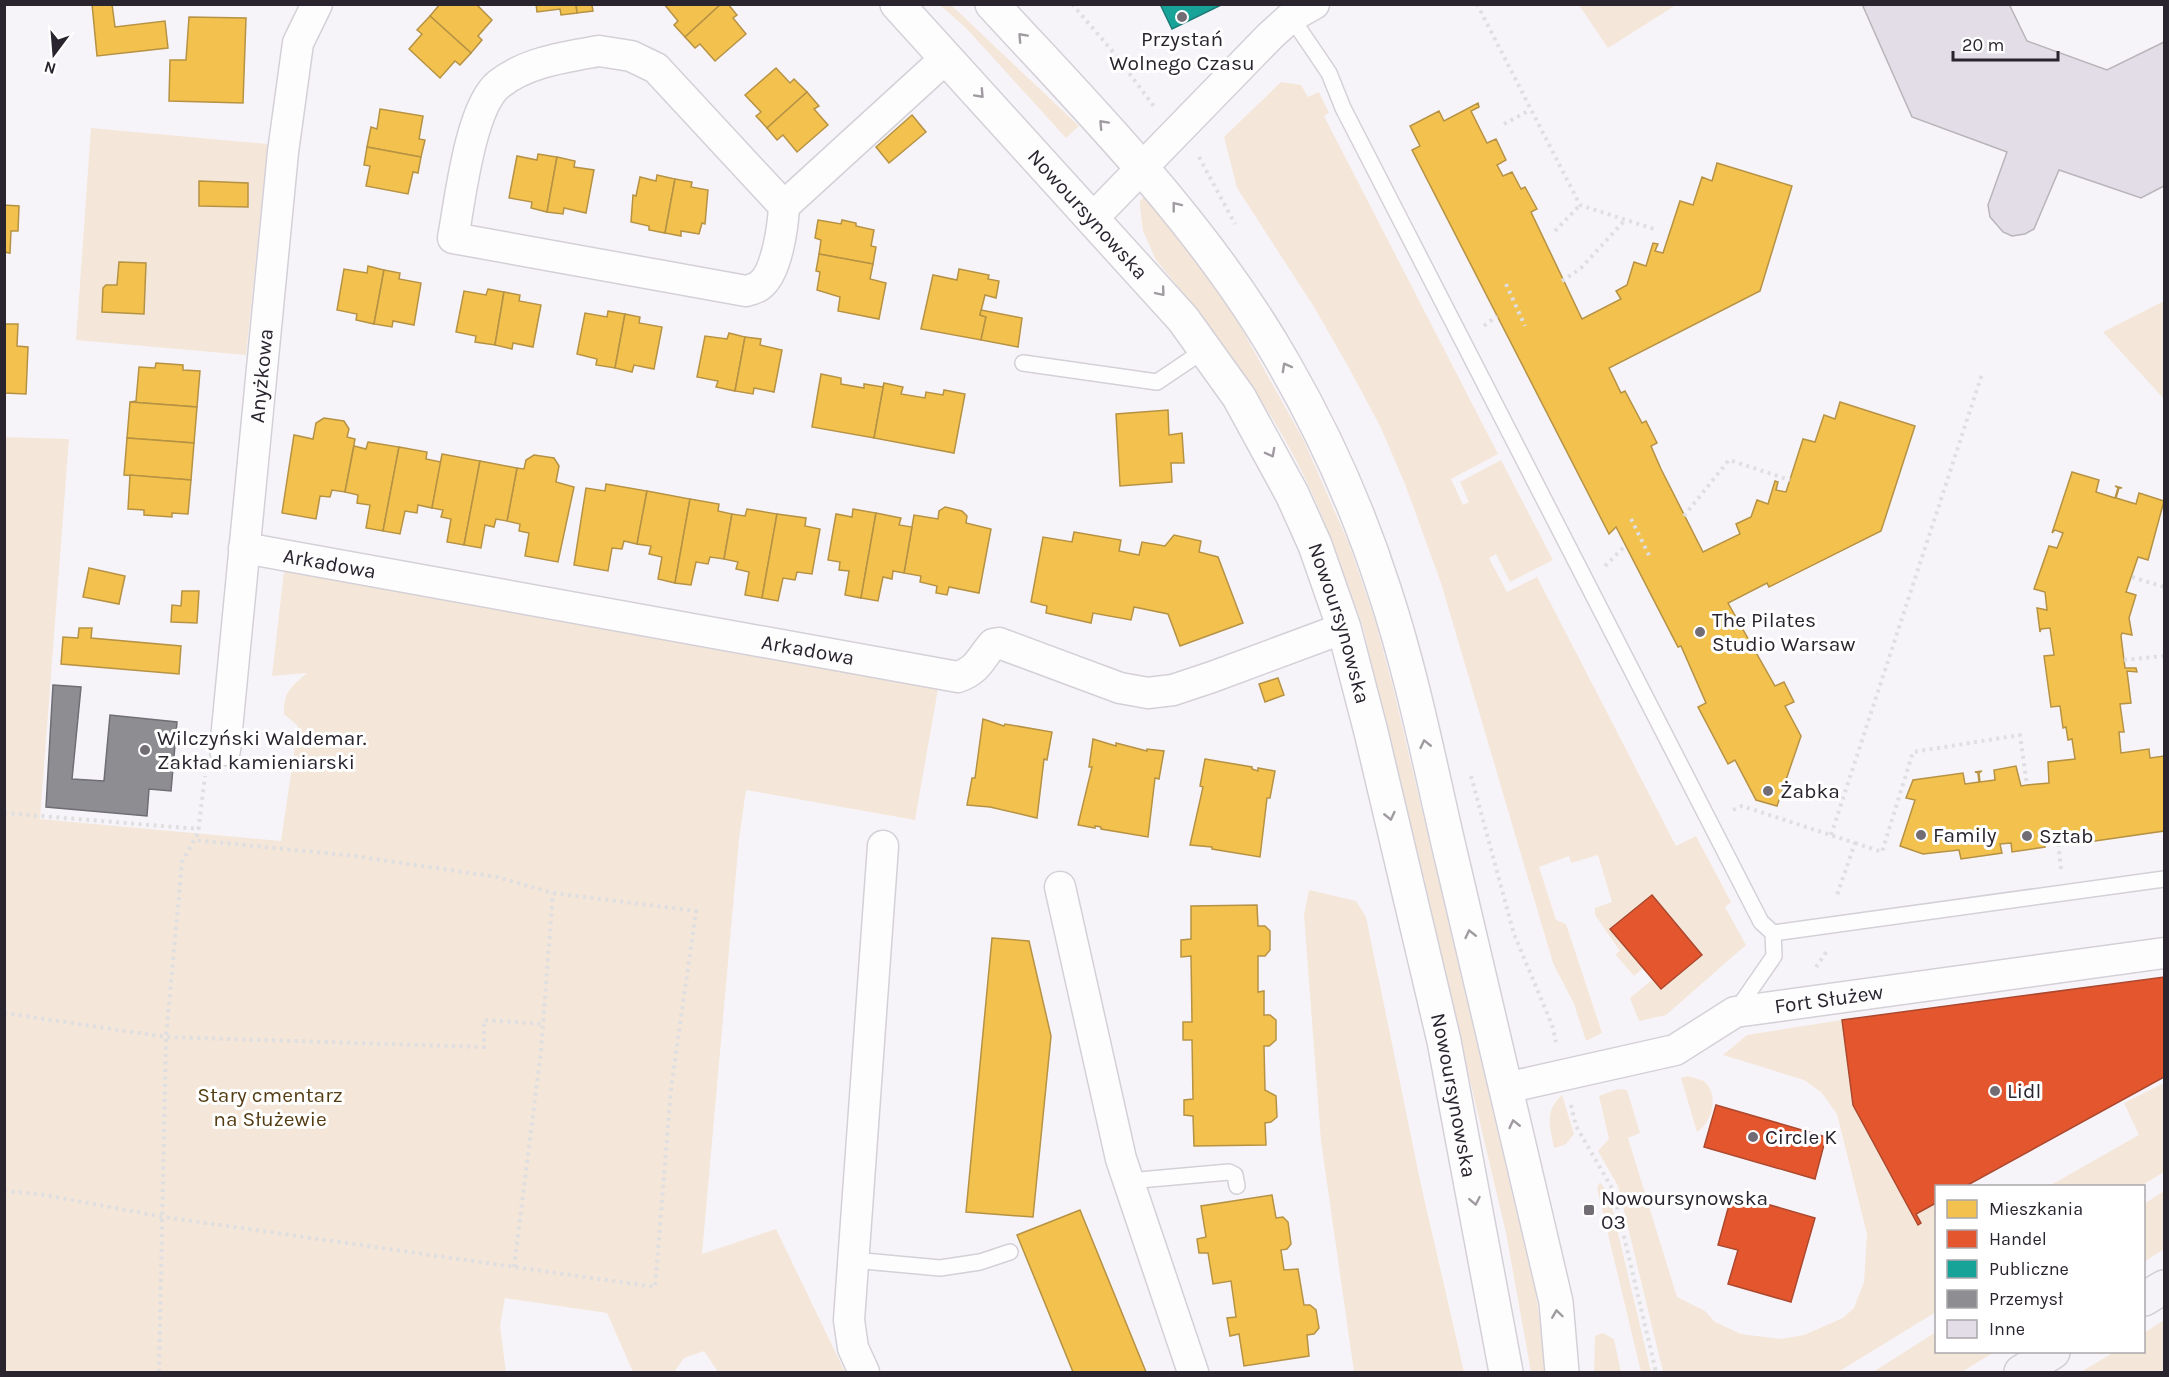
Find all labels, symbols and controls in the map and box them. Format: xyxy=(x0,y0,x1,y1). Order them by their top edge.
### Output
marker: Przystań Wolnego Czasu xyxy=(1175,10,1189,24)
north arrow xyxy=(24,24,84,84)
scale bar xyxy=(1953,24,2058,62)
place label: Przystań Wolnego Czasu xyxy=(1109,27,1255,75)
one-way arrow xyxy=(1018,33,1029,43)
text: 20 m xyxy=(1962,34,2004,56)
text: N xyxy=(42,57,58,79)
one-way arrow xyxy=(973,87,984,98)
one-way arrow xyxy=(1099,120,1110,130)
street label: Nowoursynowska xyxy=(1023,144,1153,284)
one-way arrow xyxy=(1173,202,1184,213)
one-way arrow xyxy=(1153,285,1164,296)
street label: Anyżkowa xyxy=(245,328,278,424)
one-way arrow xyxy=(1282,363,1293,373)
one-way arrow xyxy=(1264,446,1275,457)
street label: Nowoursynowska xyxy=(1303,540,1375,706)
street label: Arkadowa xyxy=(281,543,378,584)
place label: The Pilates Studio Warsaw xyxy=(1712,608,1856,656)
marker: The Pilates Studio Warsaw xyxy=(1693,625,1707,639)
street label: Arkadowa xyxy=(760,630,856,670)
place label: Wilczyński Waldemar. Zakład kamieniarski xyxy=(157,726,367,774)
one-way arrow xyxy=(1419,740,1432,750)
marker: Wilczyński Waldemar. Zakład kamieniarski xyxy=(138,743,152,757)
place label: Żabka xyxy=(1780,779,1840,803)
marker: Żabka xyxy=(1761,784,1775,798)
one-way arrow xyxy=(1383,811,1396,821)
place label: Family xyxy=(1933,823,1997,847)
place label: Sztab xyxy=(2039,824,2094,848)
marker: Family xyxy=(1914,828,1928,842)
marker: Sztab xyxy=(2020,829,2034,843)
one-way arrow xyxy=(1464,929,1477,939)
street label: Fort Służew xyxy=(1773,980,1885,1018)
street label: Nowoursynowska xyxy=(1426,1011,1481,1180)
place label: Lidl xyxy=(2007,1079,2041,1103)
park label: Stary cmentarz na Służewie xyxy=(197,1083,343,1131)
marker: Lidl xyxy=(1988,1084,2002,1098)
one-way arrow xyxy=(1508,1119,1521,1129)
place label: Circle K xyxy=(1765,1125,1837,1149)
marker: Circle K xyxy=(1746,1130,1760,1144)
legend xyxy=(1935,1185,2145,1353)
place label: Nowoursynowska 03 xyxy=(1601,1186,1768,1234)
one-way arrow xyxy=(1468,1196,1481,1206)
text: Mieszkania xyxy=(1989,1198,2083,1220)
marker: Nowoursynowska 03 xyxy=(1582,1203,1596,1217)
text: Handel xyxy=(1989,1228,2047,1250)
text: Publiczne xyxy=(1989,1258,2069,1280)
text: Przemysł xyxy=(1989,1288,2063,1310)
one-way arrow xyxy=(1552,1310,1564,1319)
text: Inne xyxy=(1989,1318,2025,1340)

